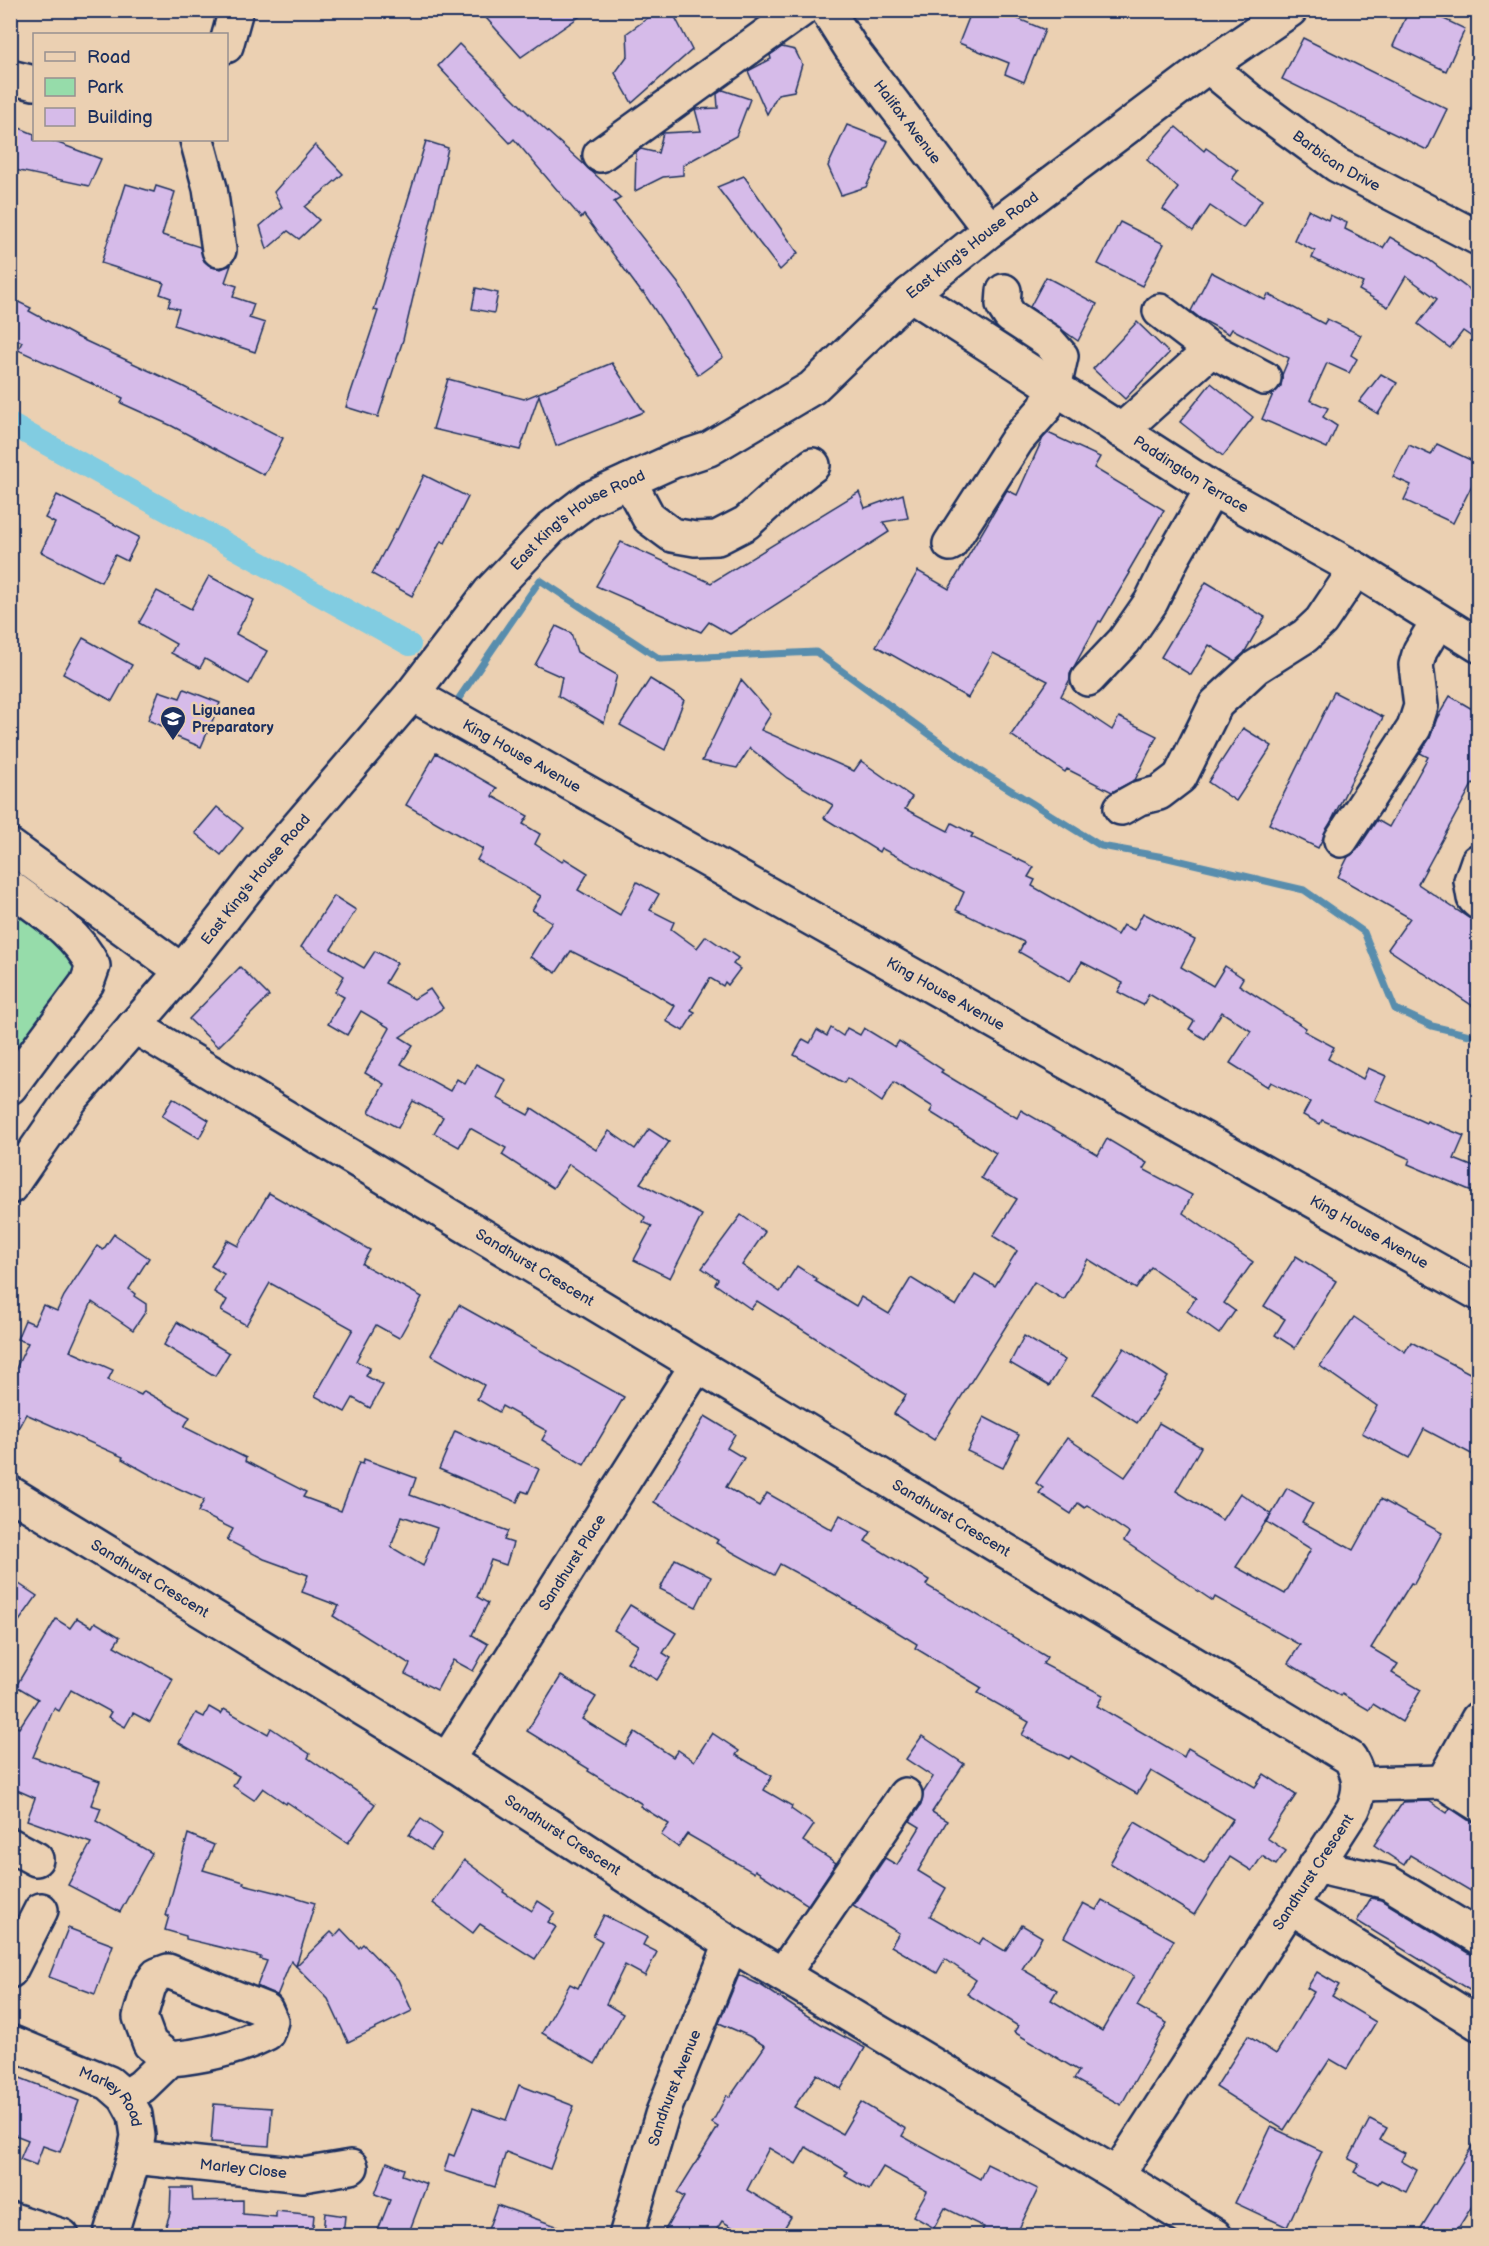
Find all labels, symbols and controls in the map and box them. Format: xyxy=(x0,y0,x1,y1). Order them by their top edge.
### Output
legend xyxy=(33,33,228,141)
text: Road xyxy=(87,47,131,68)
text: Park xyxy=(87,77,123,98)
street label: Halifax Avenue xyxy=(869,77,945,168)
text: Building xyxy=(87,107,153,128)
street label: Barbican Drive xyxy=(1288,126,1383,196)
street label: East King's House Road xyxy=(902,188,1043,303)
street label: Paddington Terrace xyxy=(1130,432,1252,518)
street label: East King's House Road xyxy=(507,466,648,575)
place label: Liguanea Preparatory xyxy=(192,701,274,737)
school or university icon: Liguanea Preparatory xyxy=(158,704,188,742)
street label: King House Avenue xyxy=(459,715,584,797)
street label: East King's House Road xyxy=(197,810,315,949)
street label: King House Avenue xyxy=(883,953,1008,1035)
street label: King House Avenue xyxy=(1306,1191,1432,1273)
street label: Sandhurst Crescent xyxy=(472,1225,598,1311)
street label: Sandhurst Crescent xyxy=(888,1476,1014,1562)
street label: Sandhurst Place xyxy=(535,1511,610,1614)
street label: Sandhurst Crescent xyxy=(87,1536,213,1622)
street label: Sandhurst Crescent xyxy=(501,1791,625,1880)
street label: Sandhurst Crescent xyxy=(1269,1810,1358,1934)
street label: Sandhurst Avenue xyxy=(644,2027,705,2148)
street label: Marley Road xyxy=(76,2063,146,2128)
street label: Marley Close xyxy=(199,2155,288,2183)

